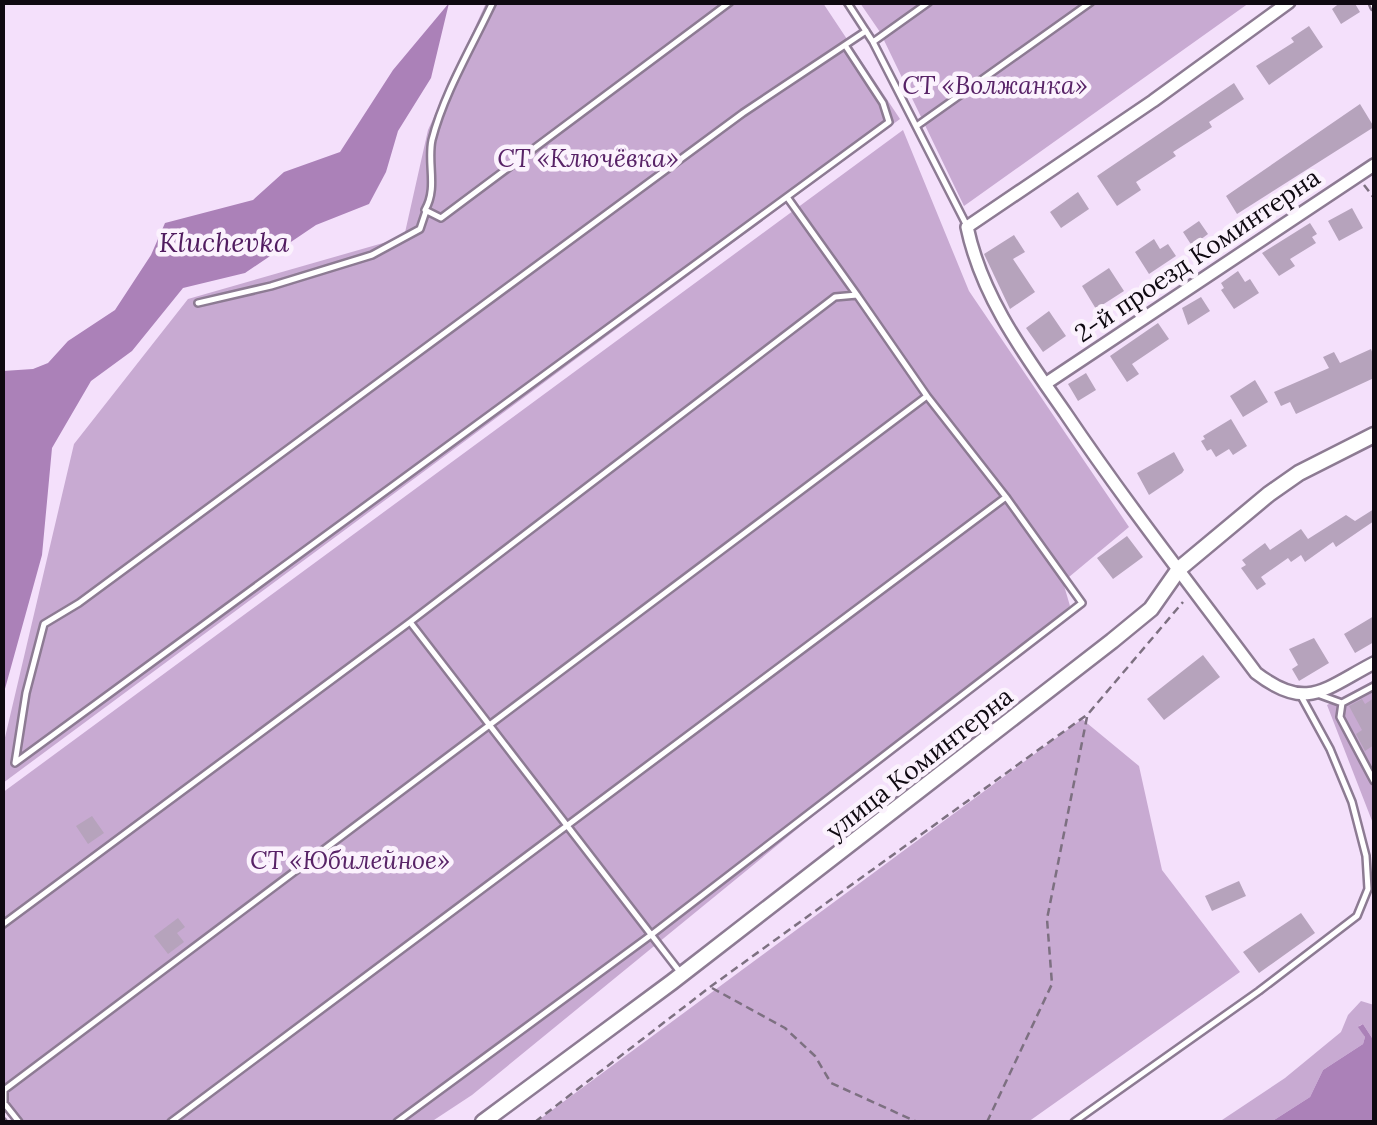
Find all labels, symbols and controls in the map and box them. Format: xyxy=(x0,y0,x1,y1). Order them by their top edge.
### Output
park label: СТ «Волжанка» xyxy=(902,69,1088,101)
park label: СТ «Ключёвка» xyxy=(497,142,679,174)
street label: 2-й проезд Коминтерна xyxy=(1068,161,1326,349)
water label: Kluchevka xyxy=(159,224,290,260)
street label: улица Коминтерна xyxy=(819,680,1019,846)
park label: СТ «Юбилейное» xyxy=(250,844,450,876)

